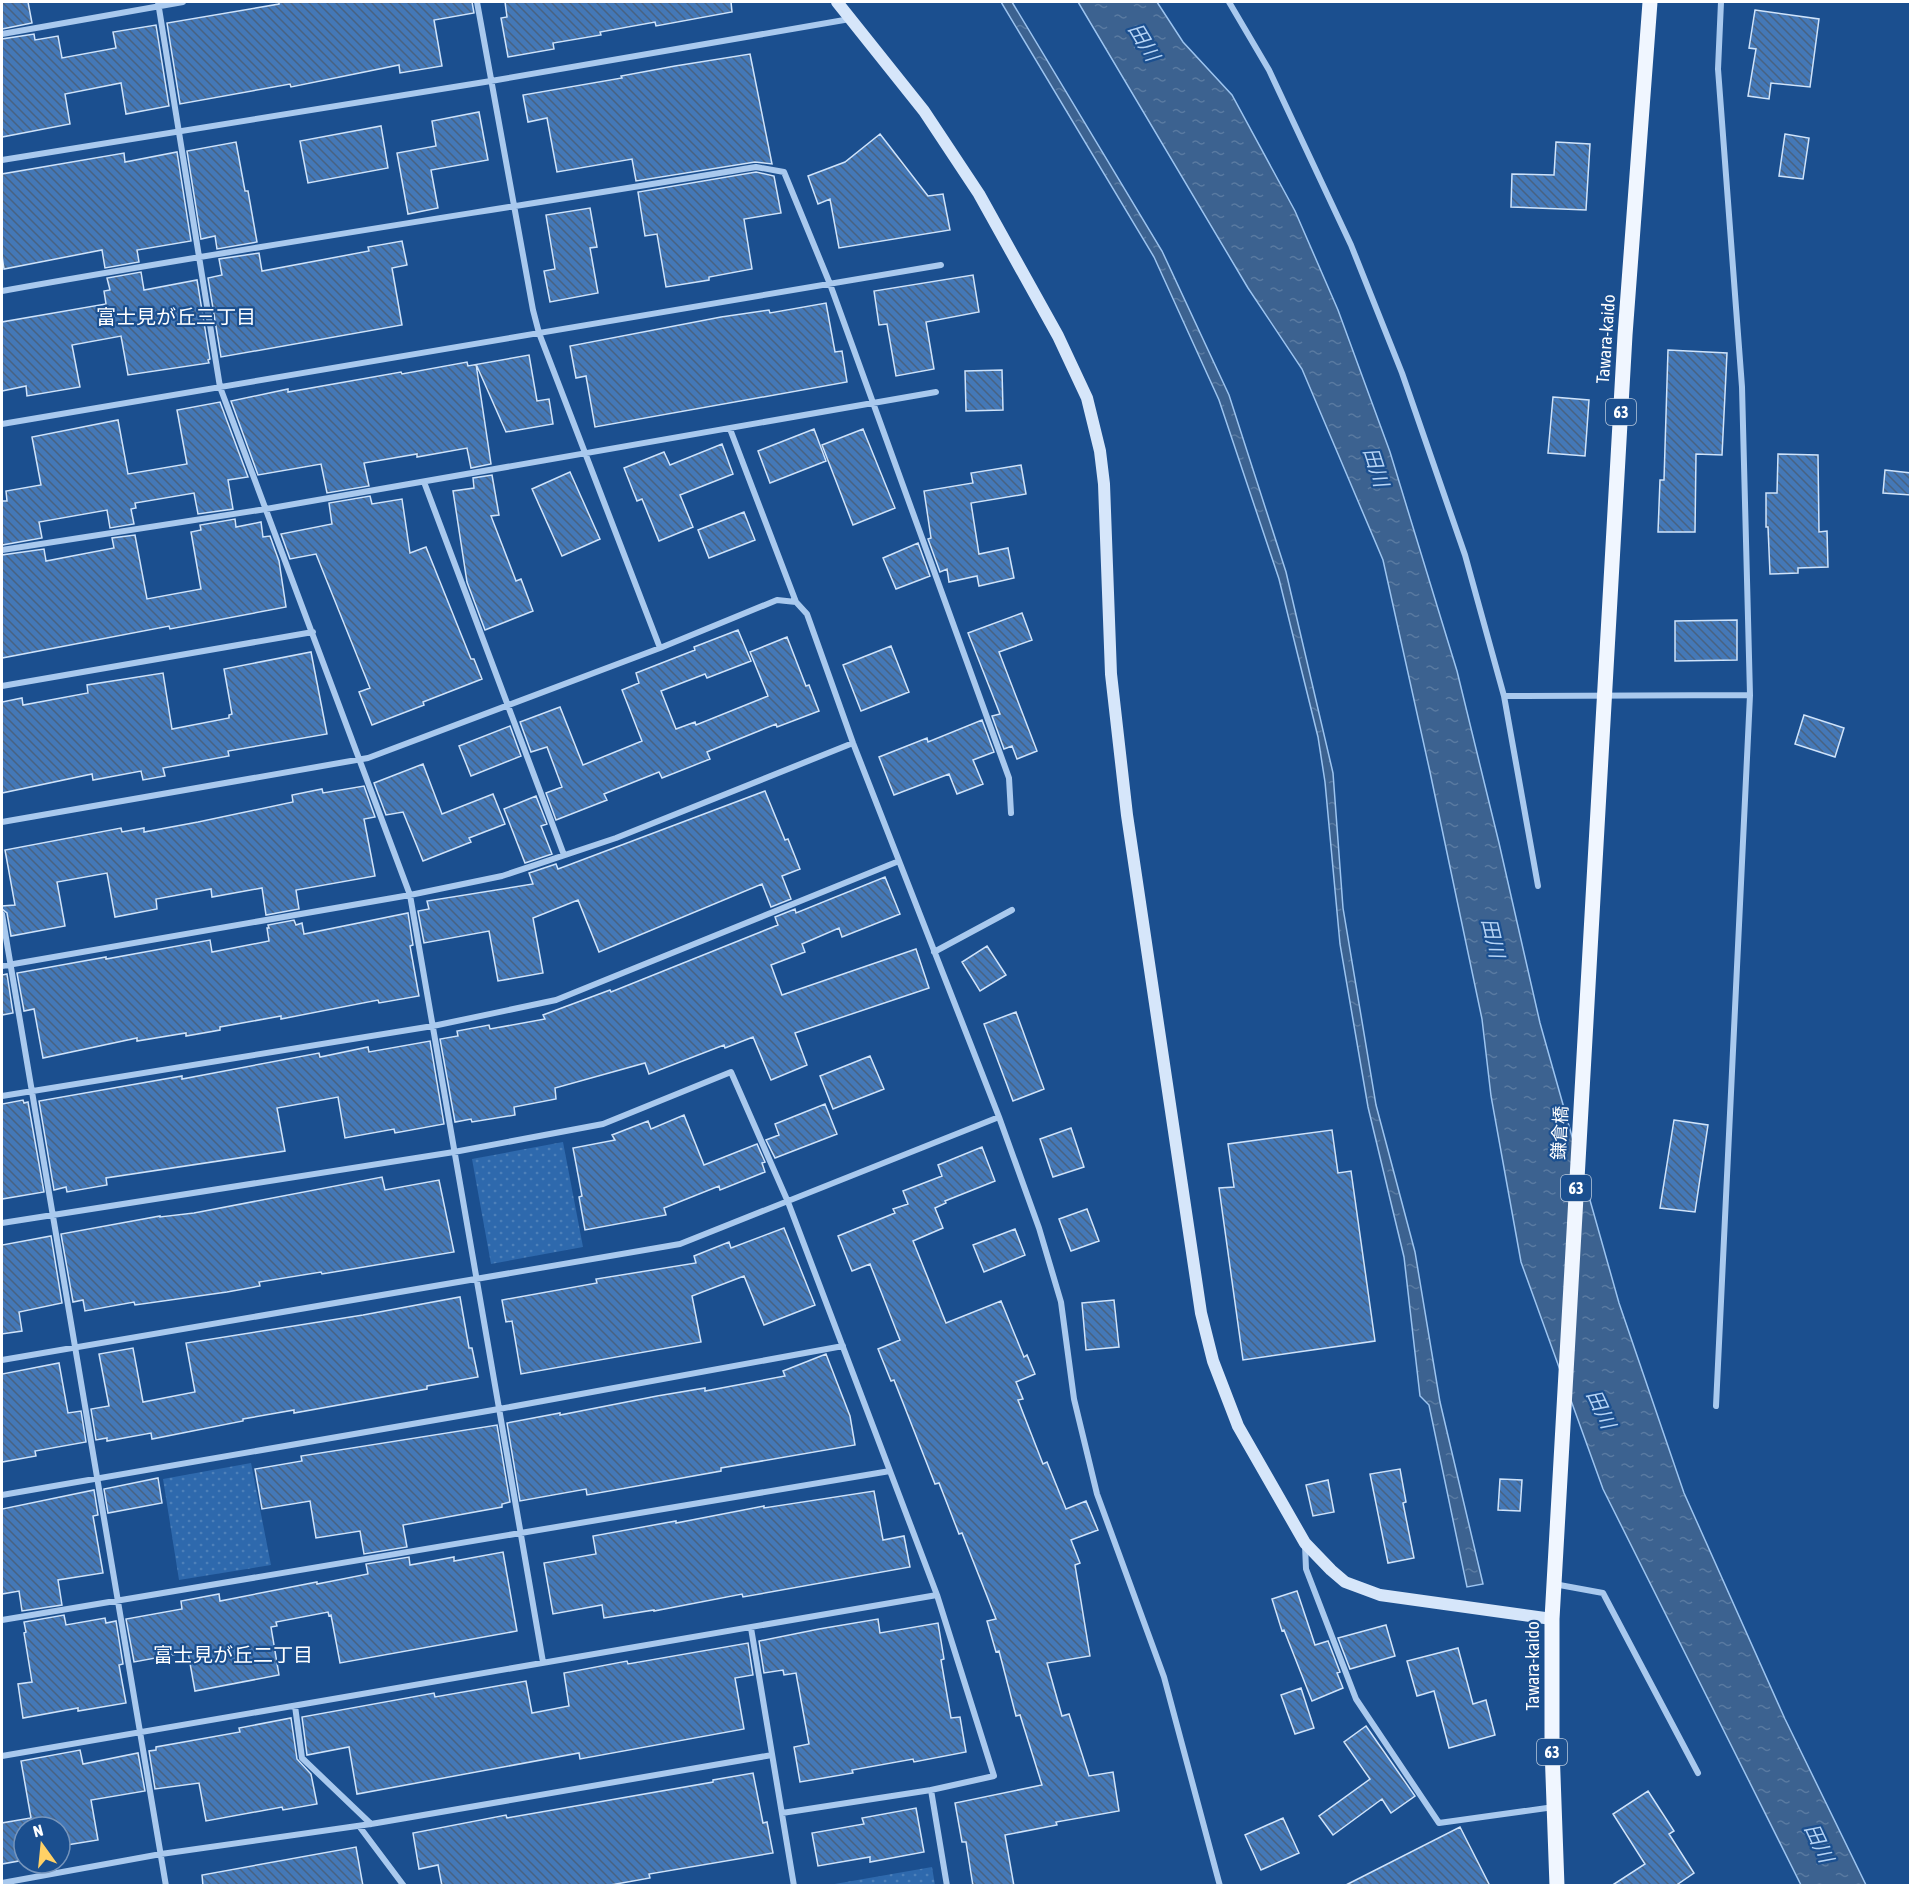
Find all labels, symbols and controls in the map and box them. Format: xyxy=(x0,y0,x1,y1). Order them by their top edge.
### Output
water label: 田川 xyxy=(1124,19,1166,67)
street label: Tawara-kaido xyxy=(1592,294,1619,384)
district label: 富士見が丘三丁目 xyxy=(96,305,256,328)
road number: 63 xyxy=(1606,399,1636,425)
water label: 田川 xyxy=(1359,444,1394,491)
water label: 田川 xyxy=(1478,916,1510,962)
street label: 鎌倉橋 xyxy=(1548,1105,1571,1160)
road number: 63 xyxy=(1561,1175,1591,1201)
water label: 田川 xyxy=(1583,1386,1621,1434)
street label: Tawara-kaido xyxy=(1522,1621,1543,1711)
district label: 富士見が丘二丁目 xyxy=(153,1643,313,1666)
road number: 63 xyxy=(1537,1739,1567,1765)
north arrow xyxy=(12,1815,72,1875)
water label: 田川 xyxy=(1801,1820,1839,1868)
text: N xyxy=(31,1821,45,1840)

